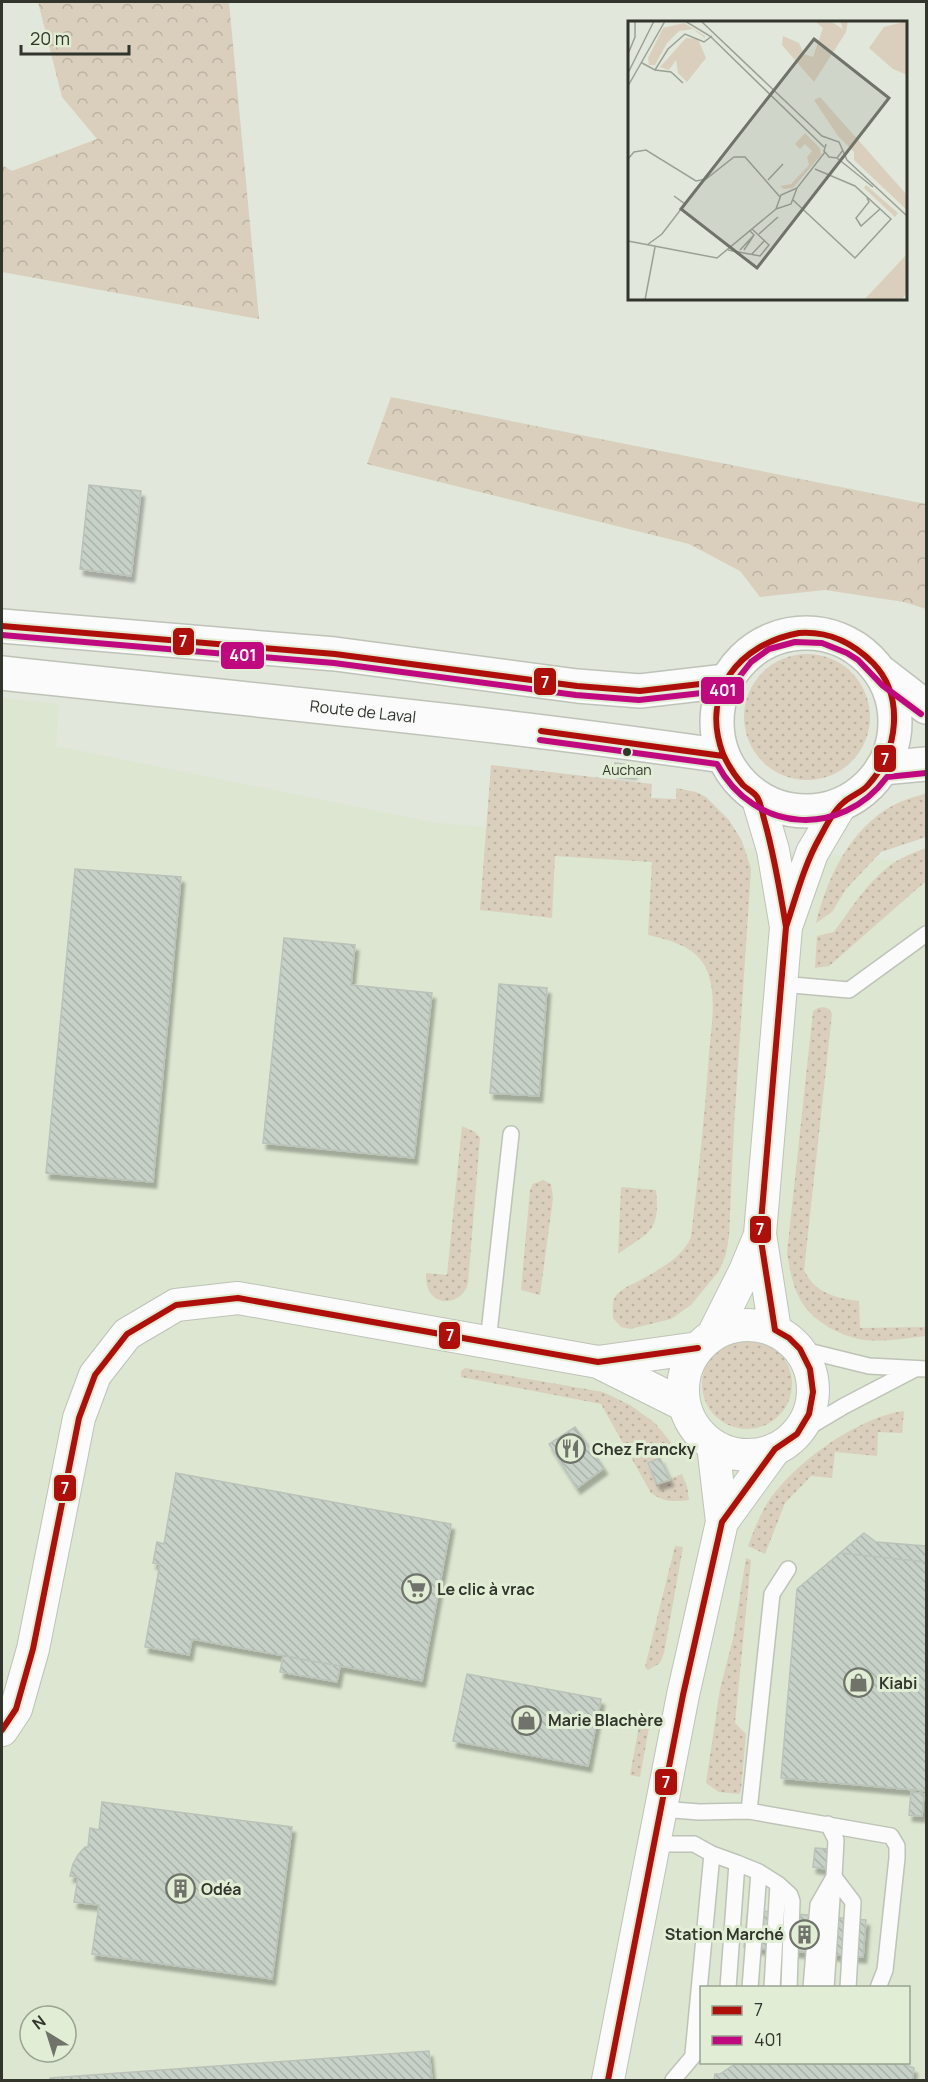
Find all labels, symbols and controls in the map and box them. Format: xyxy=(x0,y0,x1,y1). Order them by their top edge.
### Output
scale bar xyxy=(21,18,129,56)
inset map xyxy=(628,21,907,300)
text: 20 m xyxy=(30,26,70,50)
line badge: 7 xyxy=(172,627,195,656)
text: 7 xyxy=(179,630,187,652)
line badge: 401 xyxy=(220,641,265,670)
text: 401 xyxy=(229,644,257,666)
line badge: 7 xyxy=(533,667,557,696)
text: 7 xyxy=(541,671,549,693)
line badge: 401 xyxy=(700,676,745,705)
text: 401 xyxy=(709,679,737,701)
street label: Route de Laval xyxy=(309,695,417,728)
line badge: 7 xyxy=(873,744,897,773)
marker: Auchan xyxy=(621,746,633,758)
text: 7 xyxy=(881,748,889,770)
place label: Auchan xyxy=(602,760,652,779)
line badge: 7 xyxy=(749,1215,772,1244)
text: 7 xyxy=(756,1218,764,1240)
line badge: 7 xyxy=(438,1321,461,1350)
text: 7 xyxy=(446,1324,454,1346)
restaurant icon: Chez Francky xyxy=(555,1433,587,1465)
place label: Chez Francky xyxy=(592,1438,696,1460)
line badge: 7 xyxy=(53,1474,77,1502)
text: 7 xyxy=(61,1477,69,1499)
supermarket icon: Le clic à vrac xyxy=(400,1573,432,1605)
place label: Le clic à vrac xyxy=(437,1578,535,1600)
shop icon: Kiabi xyxy=(842,1667,874,1699)
place label: Kiabi xyxy=(879,1672,917,1694)
shop icon: Marie Blachère xyxy=(511,1704,543,1736)
place label: Marie Blachère xyxy=(548,1709,663,1731)
line badge: 7 xyxy=(654,1768,678,1796)
text: 7 xyxy=(662,1771,670,1793)
building icon: Odéa xyxy=(164,1873,196,1905)
place label: Odéa xyxy=(201,1878,242,1900)
building icon: Station Marché xyxy=(789,1918,821,1950)
place label: Station Marché xyxy=(665,1923,784,1945)
legend xyxy=(700,1986,910,2064)
text: 7 xyxy=(754,1997,763,2021)
north arrow xyxy=(18,2004,78,2064)
text: N xyxy=(27,2010,50,2034)
text: 401 xyxy=(754,2027,783,2051)

